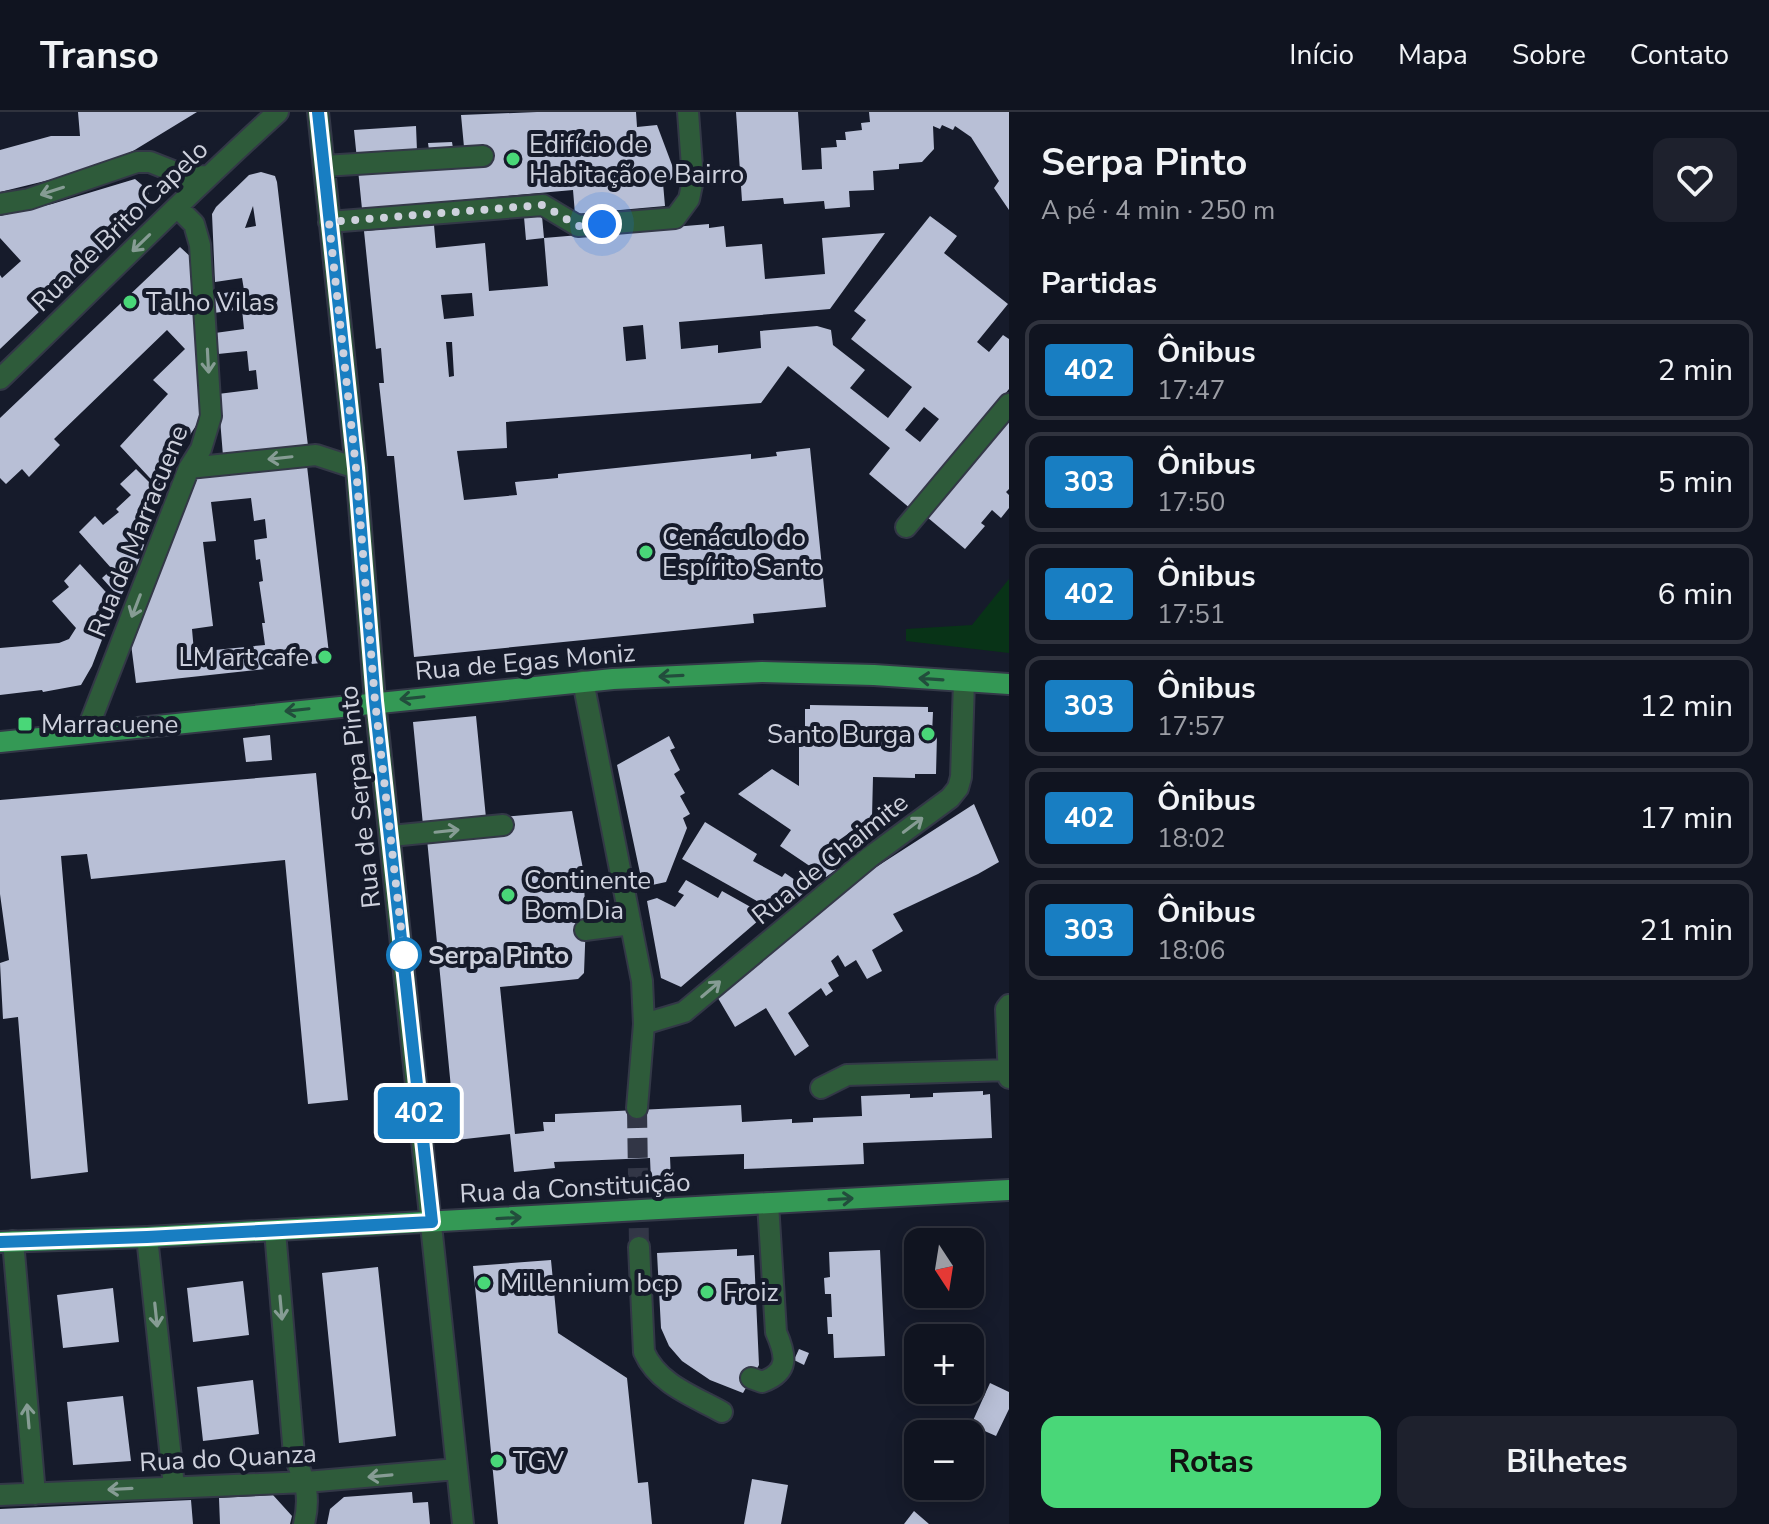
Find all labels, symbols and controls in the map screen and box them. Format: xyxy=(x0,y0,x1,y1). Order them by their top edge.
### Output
text: Transo xyxy=(40,30,159,81)
text: Início xyxy=(1289,36,1354,74)
text: Mapa xyxy=(1398,36,1468,74)
text: Sobre xyxy=(1512,36,1586,74)
text: Contato xyxy=(1630,36,1729,74)
place label: Edifício de Habitação e Bairro xyxy=(529,127,744,192)
street label: Rua de Brito Capelo xyxy=(24,132,216,320)
text: Serpa Pinto xyxy=(1041,137,1247,188)
button: heart xyxy=(1653,138,1737,222)
marker: Edifício de Habitação e Bairro xyxy=(504,150,522,168)
one-way arrow xyxy=(40,185,65,199)
text: A pé · 4 min · 250 m xyxy=(1041,193,1275,228)
your location xyxy=(582,204,622,244)
one-way arrow xyxy=(131,234,151,253)
text: Partidas xyxy=(1041,263,1157,304)
place label: Talho Vilas xyxy=(146,285,275,320)
marker: Talho Vilas xyxy=(121,293,139,311)
text: Ônibus xyxy=(1157,332,1256,373)
one-way arrow xyxy=(201,347,216,374)
text: 2 min xyxy=(1658,350,1733,391)
text: 402 xyxy=(1064,351,1114,389)
text: 17:47 xyxy=(1157,373,1225,408)
street label: Rua de Marracuene xyxy=(80,420,196,642)
text: Ônibus xyxy=(1157,444,1256,485)
one-way arrow xyxy=(267,451,294,466)
text: 5 min xyxy=(1658,462,1733,503)
text: 303 xyxy=(1064,463,1114,501)
text: 17:50 xyxy=(1157,485,1225,520)
place label: Cenáculo do Espírito Santo xyxy=(662,520,824,585)
marker: Cenáculo do Espírito Santo xyxy=(637,543,655,561)
text: Ônibus xyxy=(1157,556,1256,597)
text: 6 min xyxy=(1658,574,1733,615)
text: 402 xyxy=(1064,575,1114,613)
one-way arrow xyxy=(128,593,142,618)
text: 17:51 xyxy=(1157,597,1225,632)
street label: Rua de Egas Moniz xyxy=(413,635,637,689)
place label: LM art cafe xyxy=(179,640,309,675)
marker: LM art cafe xyxy=(316,648,334,666)
text: Ônibus xyxy=(1157,668,1256,709)
one-way arrow xyxy=(659,669,685,684)
one-way arrow xyxy=(918,671,945,686)
street label: Rua de Serpa Pinto xyxy=(331,684,389,910)
text: 12 min xyxy=(1640,686,1733,727)
text: 303 xyxy=(1064,687,1114,725)
one-way arrow xyxy=(400,690,426,705)
one-way arrow xyxy=(285,702,311,717)
place label: Marracuene xyxy=(41,707,178,742)
text: 17:57 xyxy=(1157,709,1225,744)
marker: Marracuene xyxy=(16,715,34,733)
place label: Santo Burga xyxy=(767,717,912,752)
marker: Santo Burga xyxy=(919,725,937,743)
text: Ônibus xyxy=(1157,780,1256,821)
street label: Rua de Chaimite xyxy=(745,785,915,933)
text: 17 min xyxy=(1640,798,1733,839)
text: 402 xyxy=(1064,799,1114,837)
one-way arrow xyxy=(902,817,923,834)
text: 18:02 xyxy=(1157,821,1225,856)
one-way arrow xyxy=(433,823,460,838)
place label: Continente Bom Dia xyxy=(524,863,651,928)
marker: Continente Bom Dia xyxy=(499,886,517,904)
text: Ônibus xyxy=(1157,892,1256,933)
text: 21 min xyxy=(1640,910,1733,951)
text: 303 xyxy=(1064,911,1114,949)
text: 18:06 xyxy=(1157,933,1225,968)
marker: Serpa Pinto xyxy=(387,938,421,972)
place label: Serpa Pinto xyxy=(428,938,569,973)
one-way arrow xyxy=(701,980,721,998)
line badge: 402 xyxy=(373,1087,465,1139)
text: 402 xyxy=(394,1094,444,1132)
street label: Rua da Constituição xyxy=(459,1164,691,1212)
one-way arrow xyxy=(827,1192,854,1207)
one-way arrow xyxy=(495,1210,522,1225)
north arrow xyxy=(904,1228,984,1308)
map controls xyxy=(904,1228,984,1500)
place label: Millennium bcp xyxy=(500,1266,679,1301)
marker: Millennium bcp xyxy=(475,1274,493,1292)
place label: Froiz xyxy=(723,1275,779,1310)
marker: Froiz xyxy=(698,1283,716,1301)
one-way arrow xyxy=(274,1294,289,1321)
one-way arrow xyxy=(148,1301,163,1328)
button: + xyxy=(904,1324,984,1404)
one-way arrow xyxy=(20,1403,35,1430)
button: Rotas xyxy=(1041,1416,1381,1508)
button: Bilhetes xyxy=(1397,1416,1737,1508)
button: − xyxy=(904,1420,984,1500)
street label: Rua do Quanza xyxy=(138,1436,318,1480)
place label: TGV xyxy=(513,1444,564,1479)
marker: TGV xyxy=(488,1452,506,1470)
one-way arrow xyxy=(367,1468,394,1483)
one-way arrow xyxy=(107,1482,134,1497)

